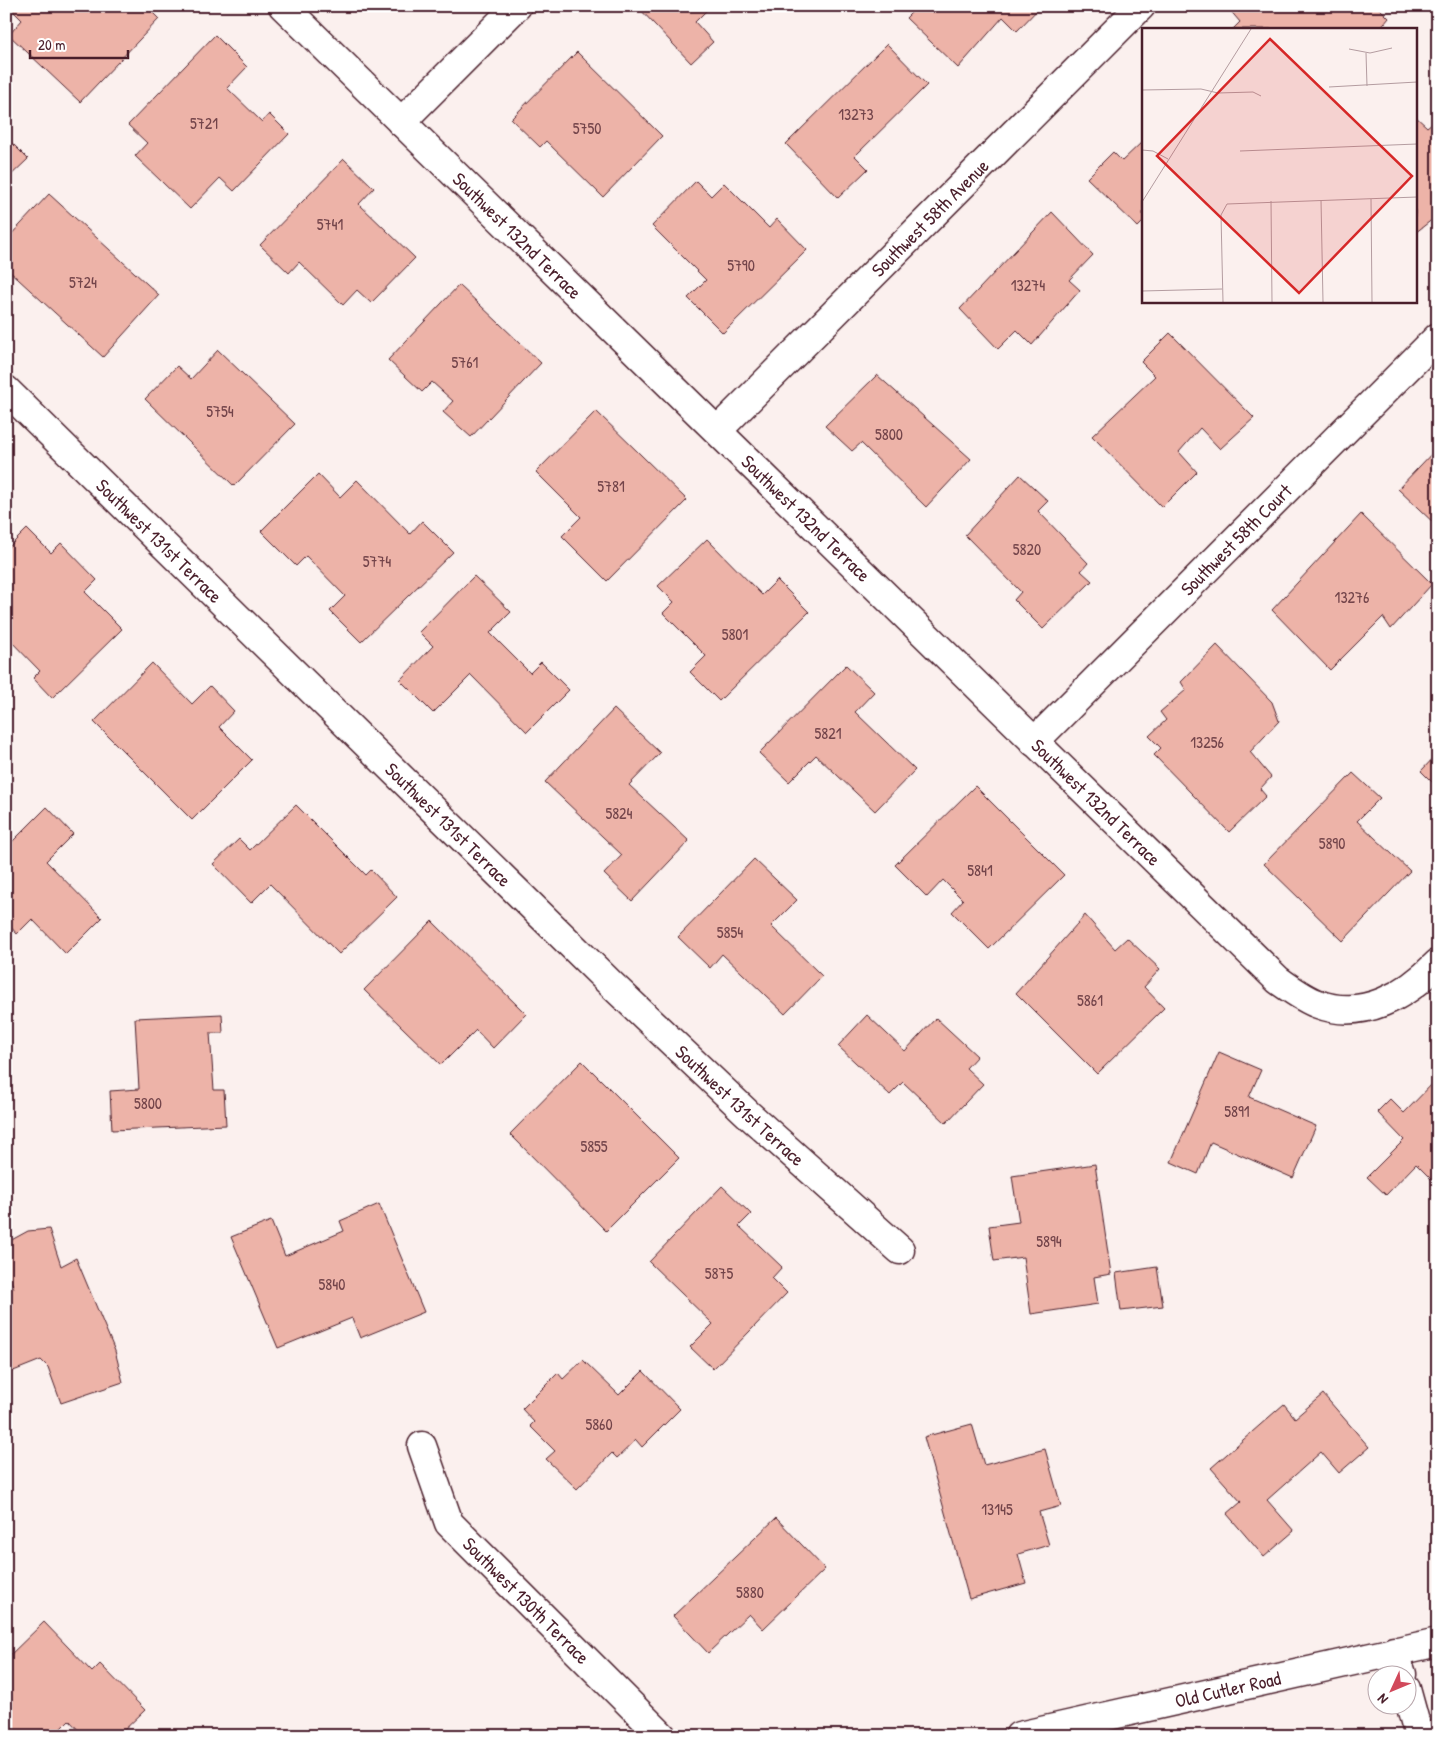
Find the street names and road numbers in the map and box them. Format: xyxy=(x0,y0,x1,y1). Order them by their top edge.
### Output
street label: Southwest 58th Avenue xyxy=(865,153,995,282)
street label: Southwest 132nd Terrace xyxy=(447,166,588,305)
street label: Southwest 132nd Terrace xyxy=(736,449,877,588)
street label: Southwest 131st Terrace xyxy=(91,473,229,609)
street label: Southwest 58th Court xyxy=(1175,478,1298,601)
street label: Southwest 132nd Terrace xyxy=(1026,733,1167,872)
street label: Southwest 131st Terrace xyxy=(380,757,517,893)
street label: Southwest 131st Terrace xyxy=(670,1039,811,1172)
street label: Southwest 130th Terrace xyxy=(457,1531,596,1670)
street label: Old Cutler Road xyxy=(1173,1665,1284,1714)

